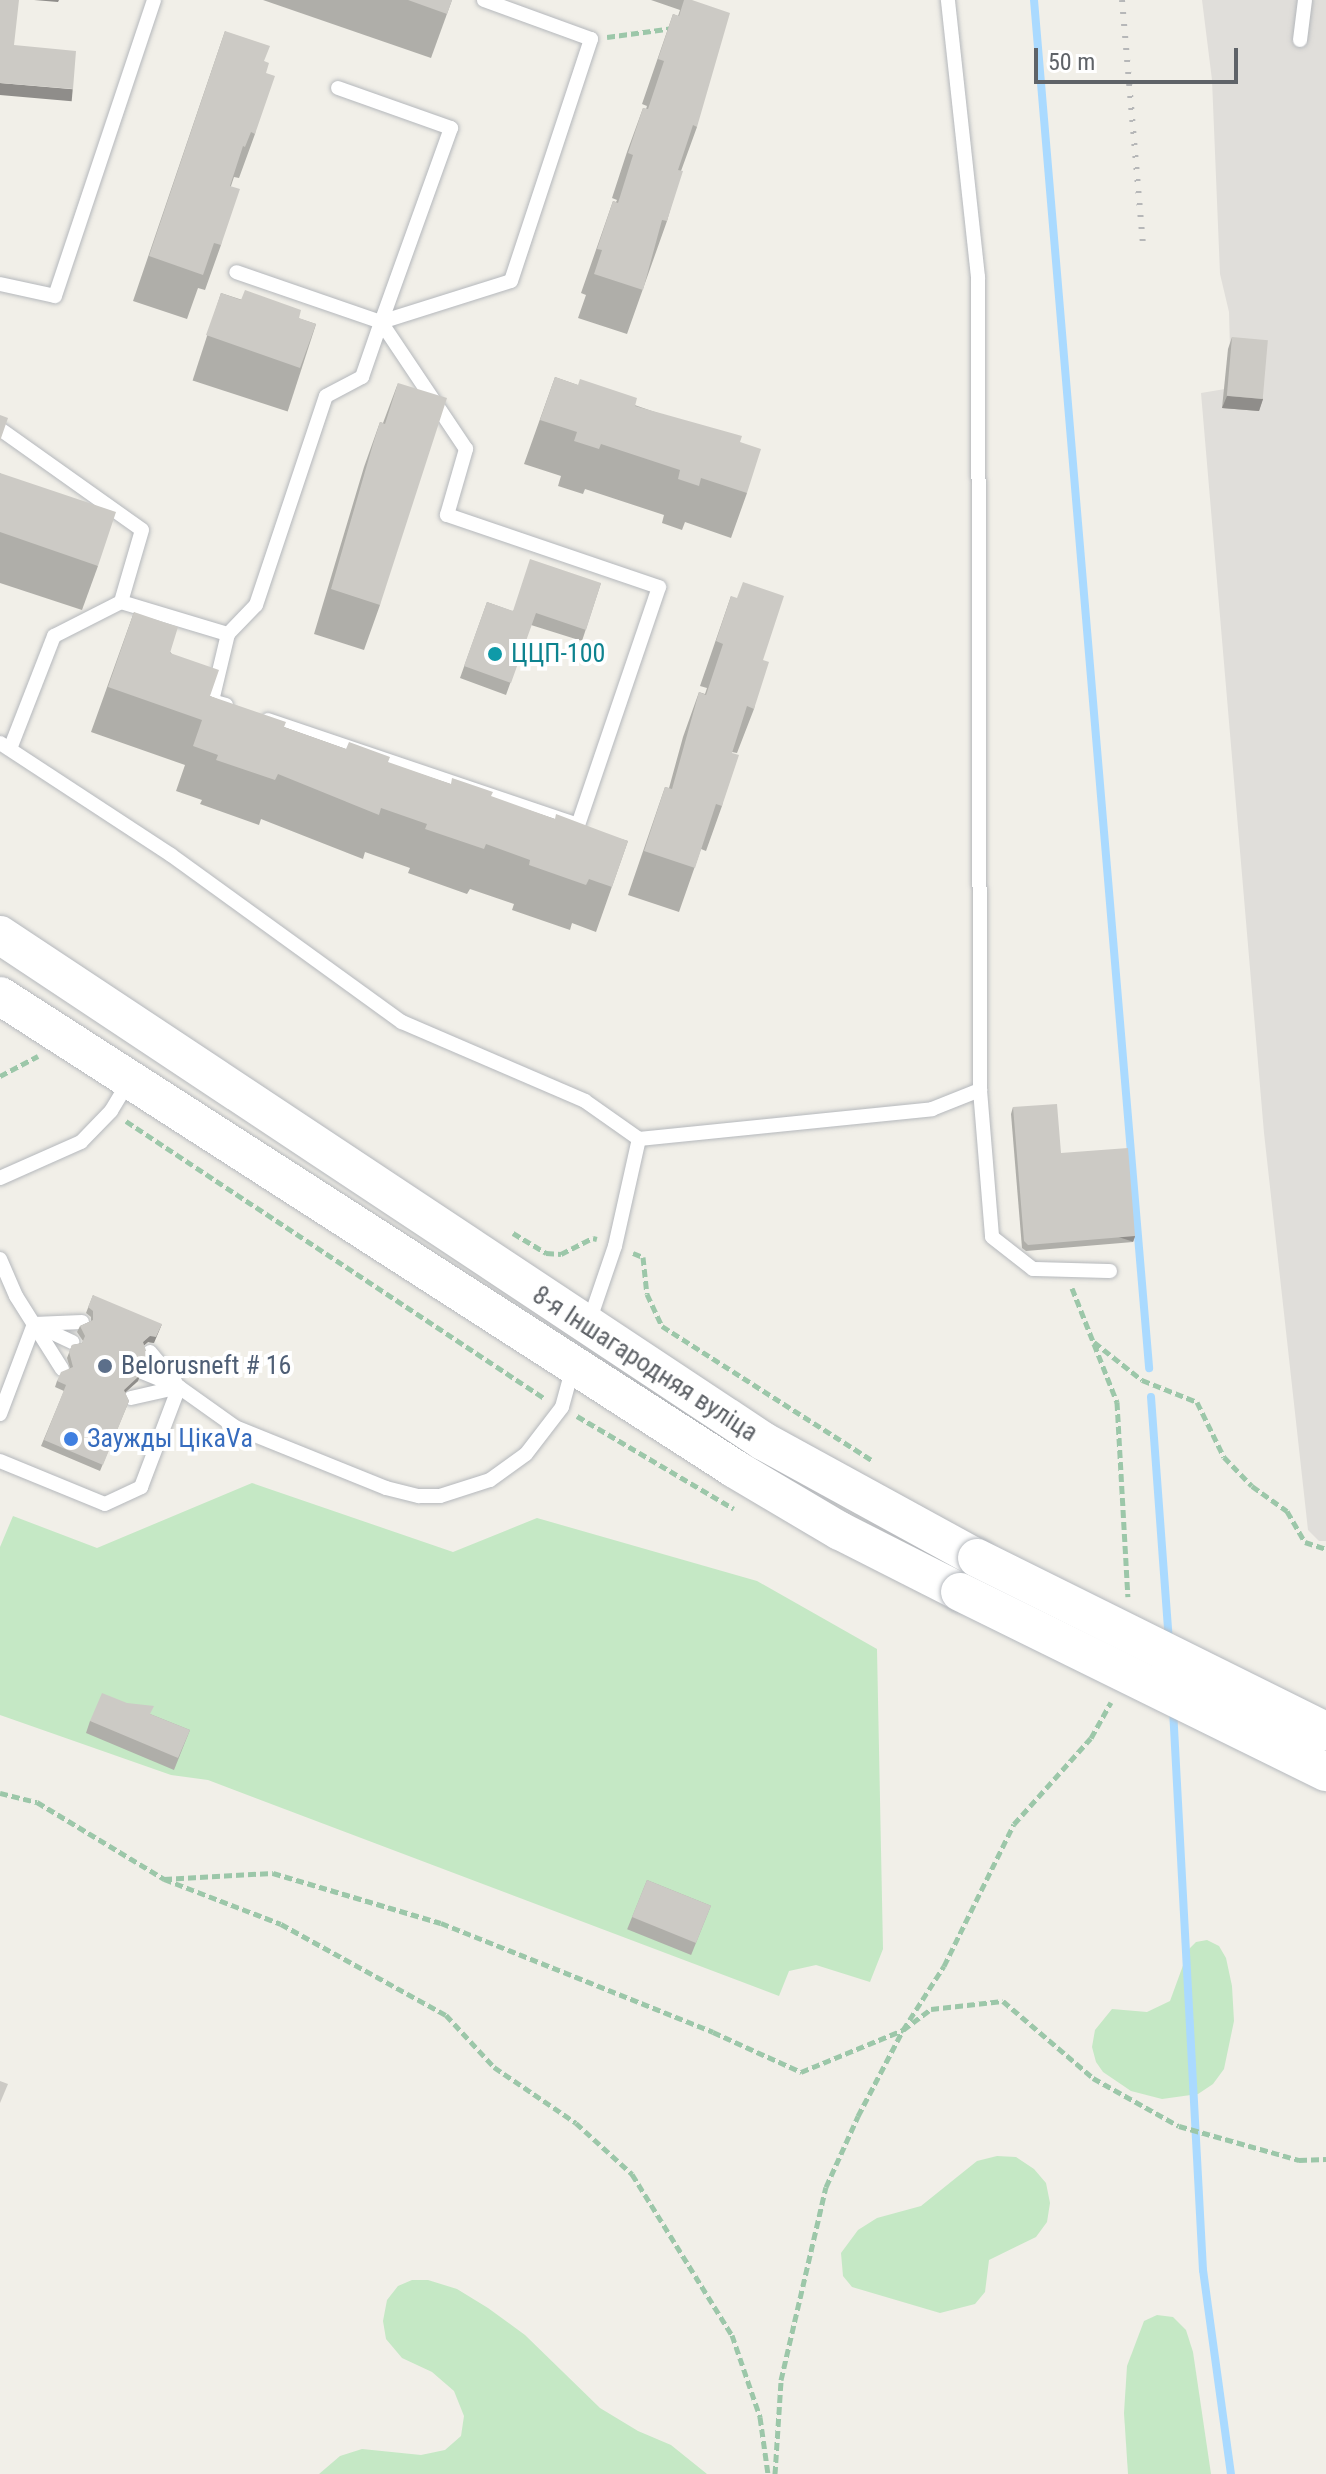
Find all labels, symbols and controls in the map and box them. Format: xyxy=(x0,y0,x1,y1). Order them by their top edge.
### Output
scale bar xyxy=(1038,32,1242,82)
text: 50 m xyxy=(1048,48,1095,76)
place label: ЦЦП-100 xyxy=(511,638,605,670)
marker: ЦЦП-100 xyxy=(486,645,504,663)
street label: 8-я Іншагародняя вуліца xyxy=(527,1280,763,1448)
place label: Belorusneft # 16 xyxy=(121,1350,291,1382)
marker: Belorusneft # 16 xyxy=(96,1357,114,1375)
place label: Заужды ЦікаVа xyxy=(87,1423,253,1455)
marker: Заужды ЦікаVа xyxy=(62,1430,80,1448)

